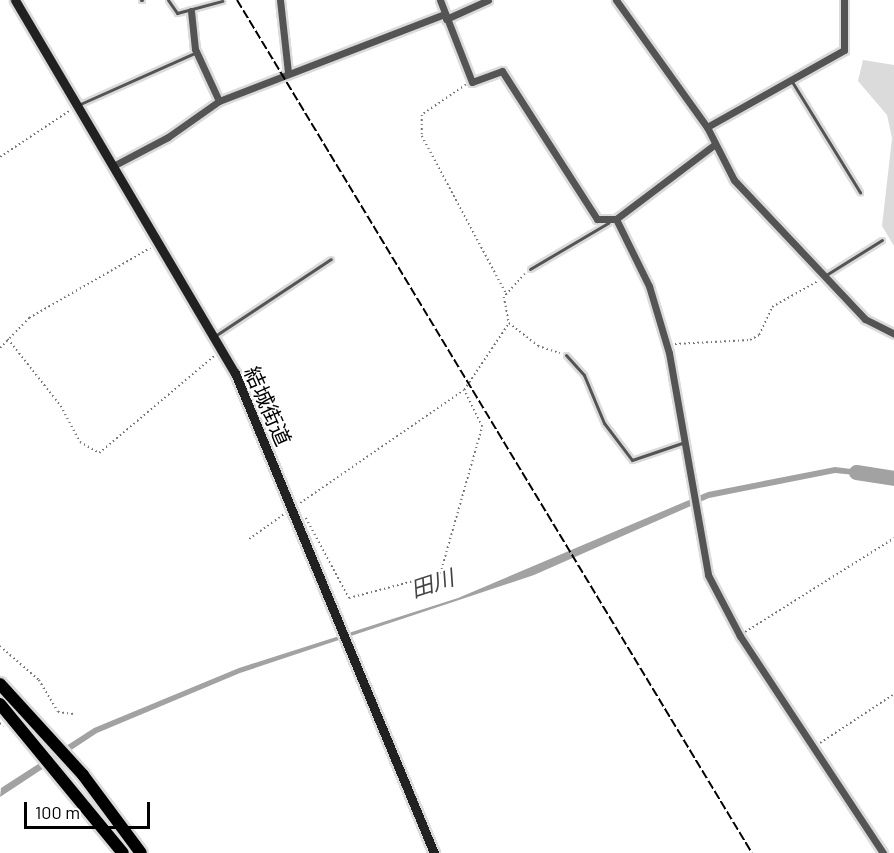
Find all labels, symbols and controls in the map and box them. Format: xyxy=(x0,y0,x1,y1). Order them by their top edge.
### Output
street label: 結城街道 xyxy=(239,363,297,449)
water label: 田川 xyxy=(407,564,457,602)
scale bar xyxy=(27,790,153,828)
text: 100 m xyxy=(35,801,80,823)

